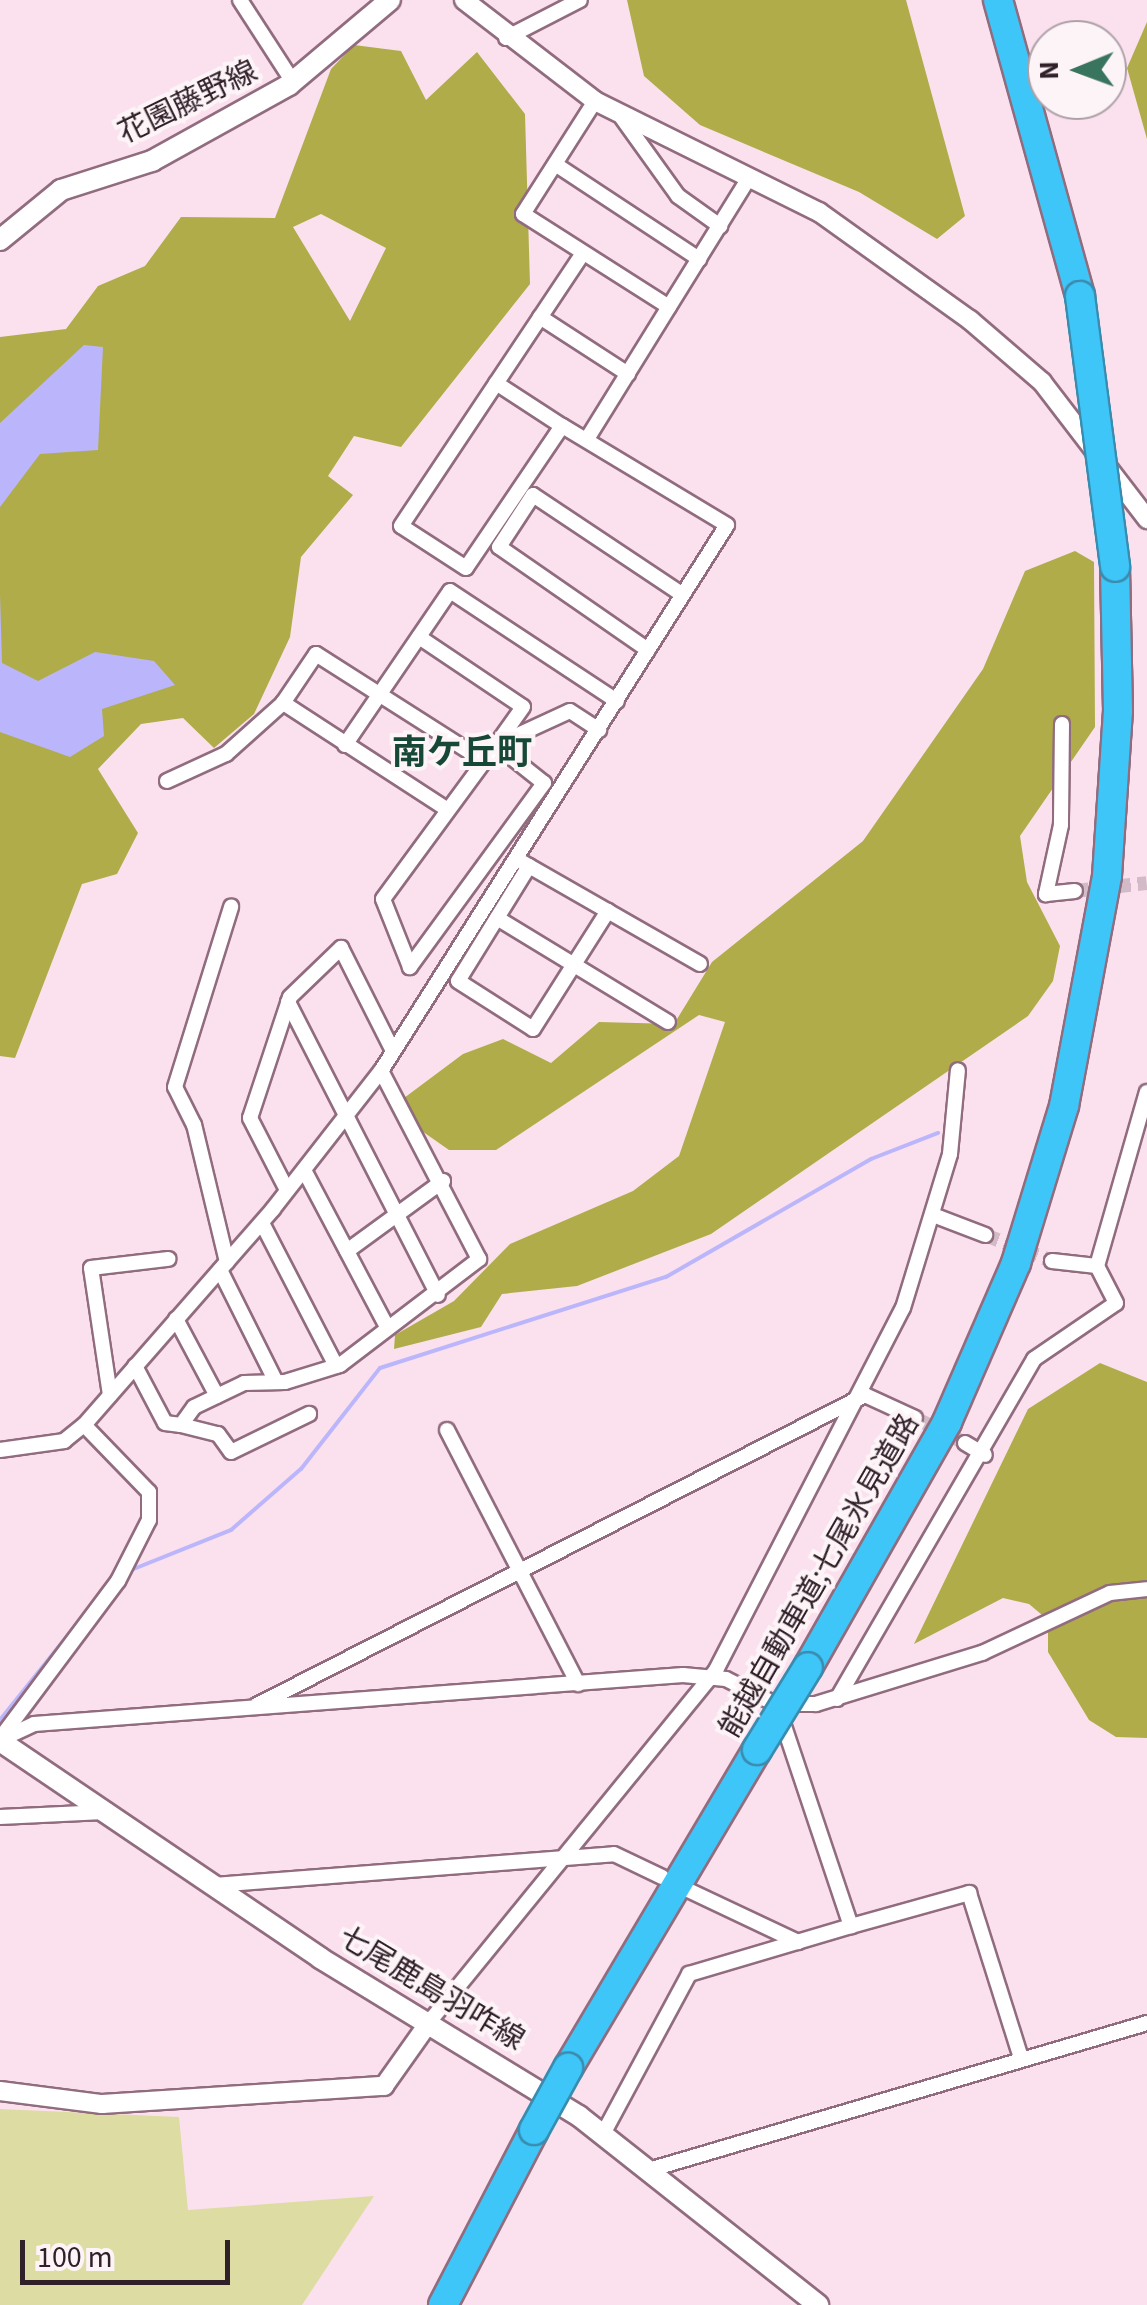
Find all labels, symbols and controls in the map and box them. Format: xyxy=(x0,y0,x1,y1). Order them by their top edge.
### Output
north arrow xyxy=(1027,20,1127,120)
street label: 花園藤野線 xyxy=(113,54,263,152)
text: N xyxy=(1029,61,1069,80)
district label: 南ケ丘町 xyxy=(392,732,532,774)
street label: 能越自動車道;七尾氷見道路 xyxy=(713,1408,927,1744)
street label: 七尾鹿島羽咋線 xyxy=(332,1919,530,2059)
scale bar xyxy=(25,2220,235,2282)
text: 100 m xyxy=(37,2236,113,2279)

